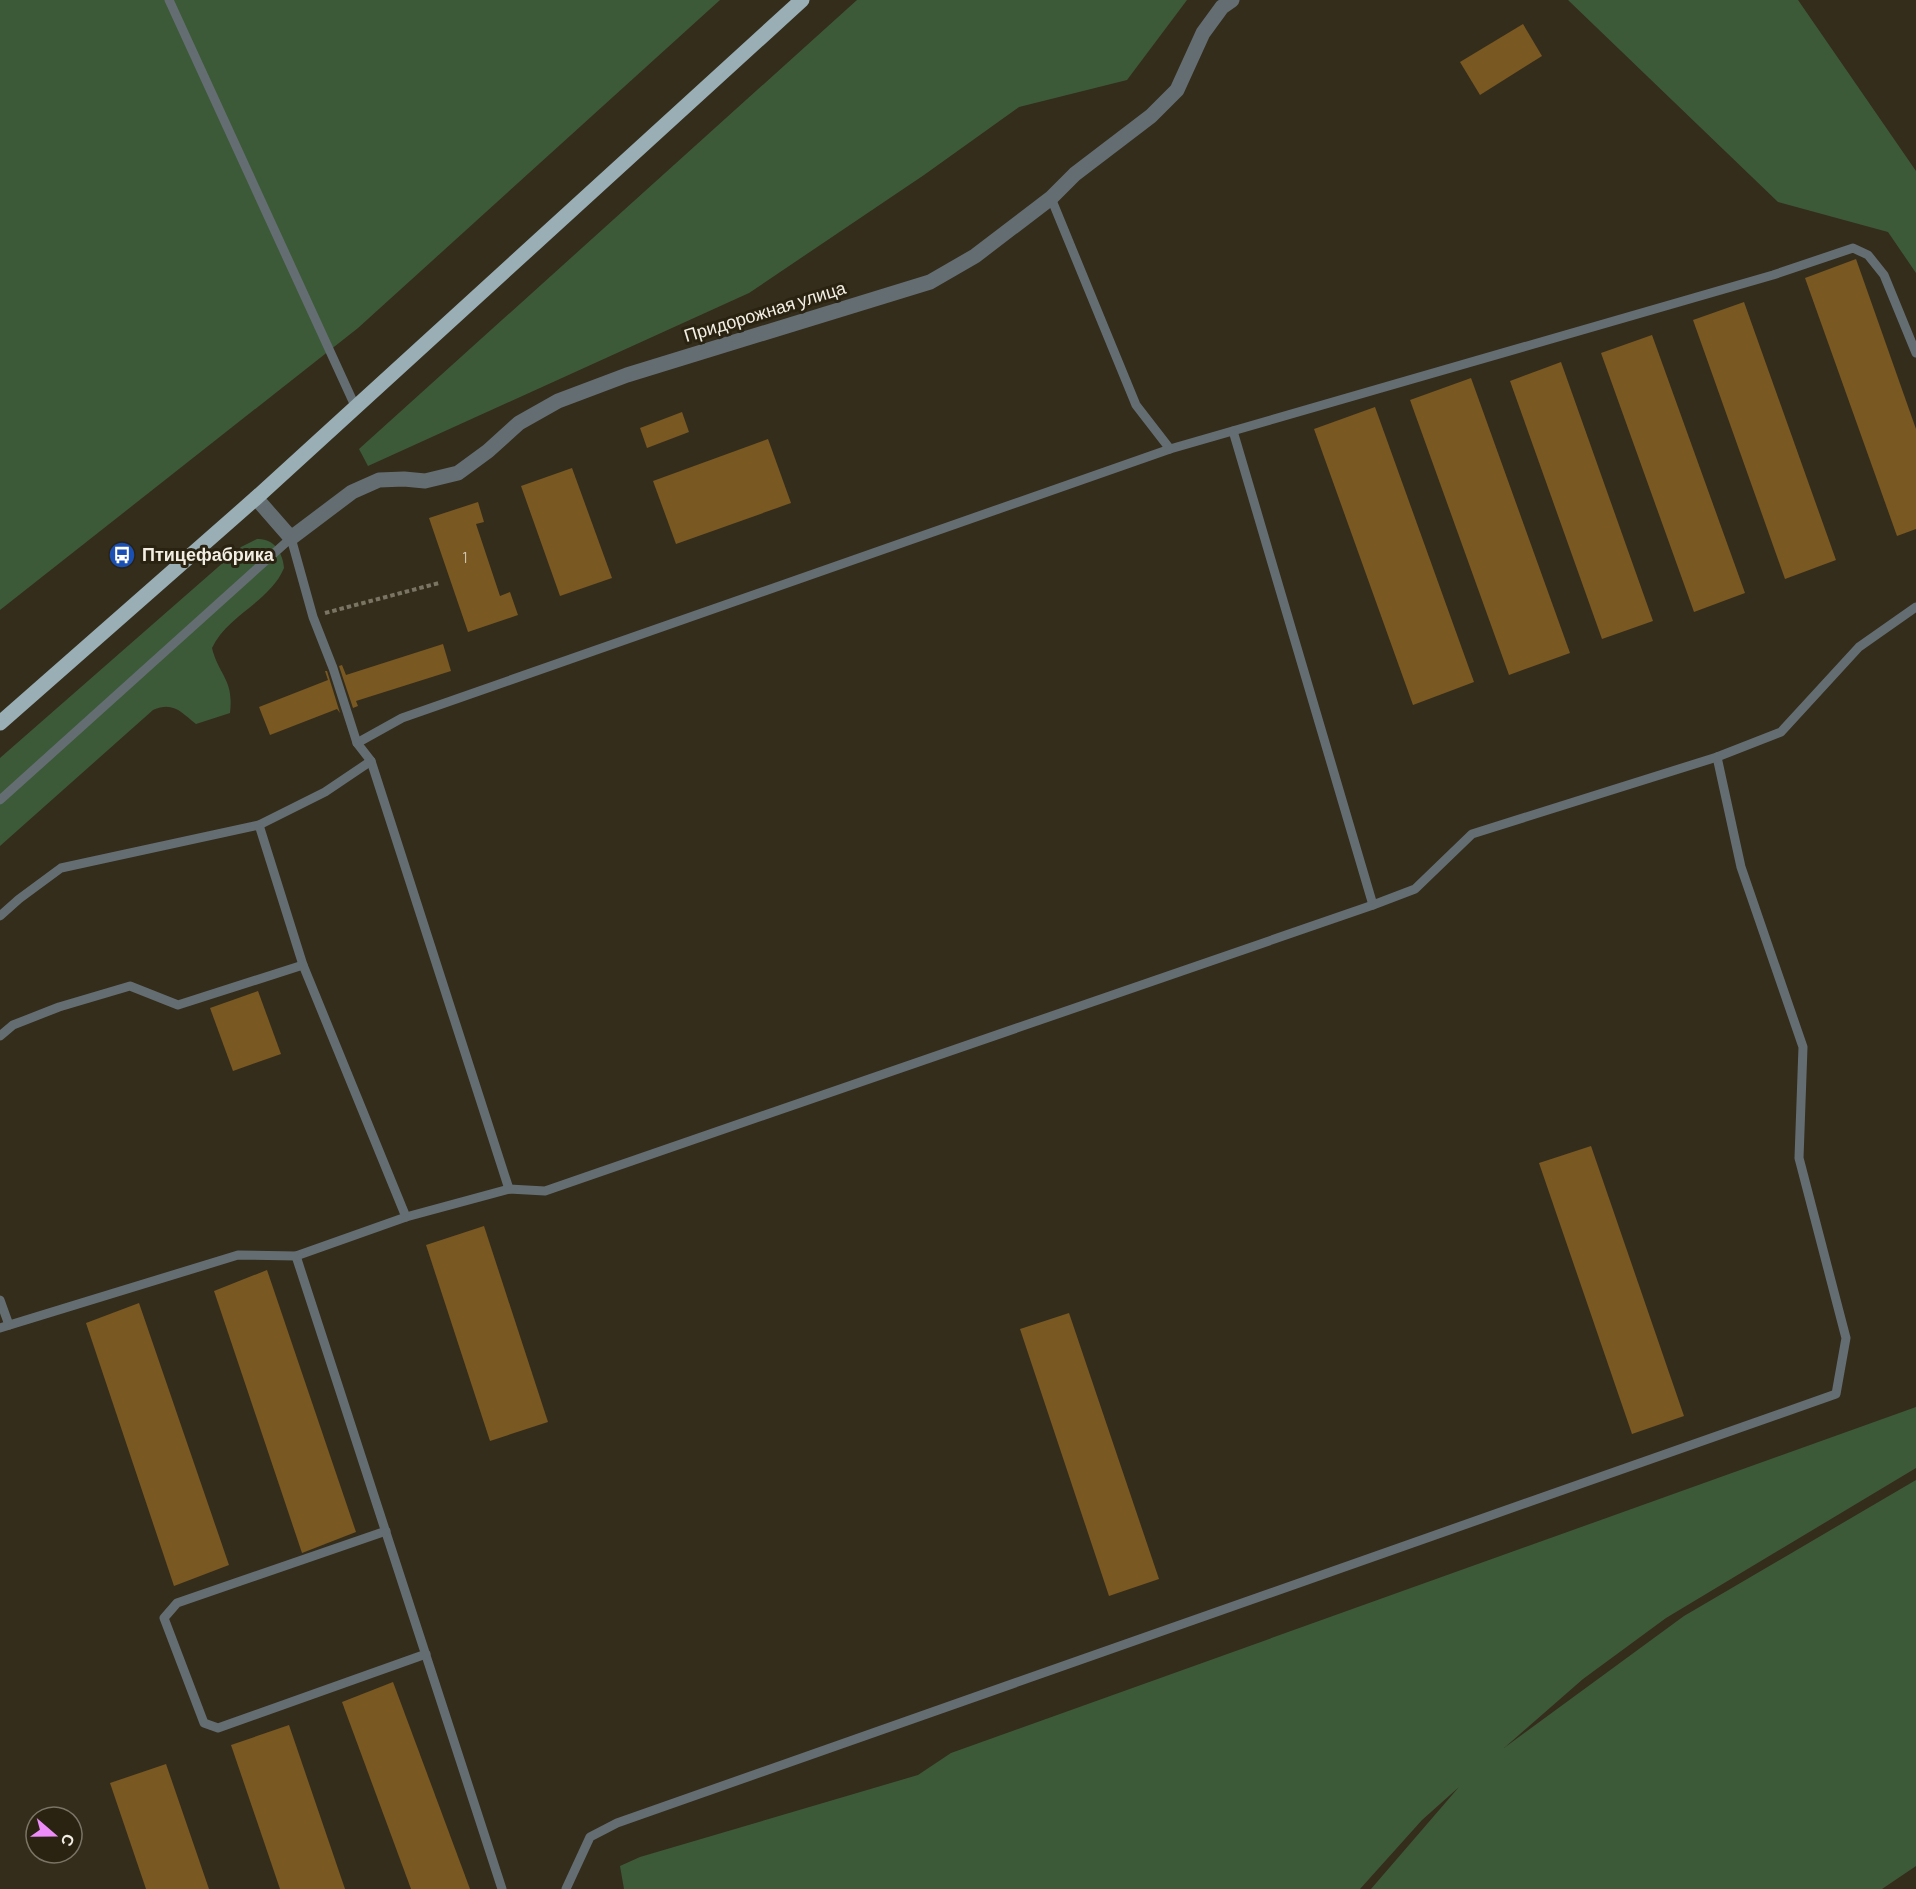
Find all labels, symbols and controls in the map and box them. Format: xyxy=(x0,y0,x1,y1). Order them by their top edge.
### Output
street label: Придорожная улица xyxy=(681,276,849,346)
bus stop icon: Птицефабрика xyxy=(107,540,137,570)
place label: Птицефабрика xyxy=(142,543,275,565)
house number: 1 xyxy=(462,548,468,566)
north arrow xyxy=(24,1805,84,1865)
text: С xyxy=(58,1832,79,1849)

